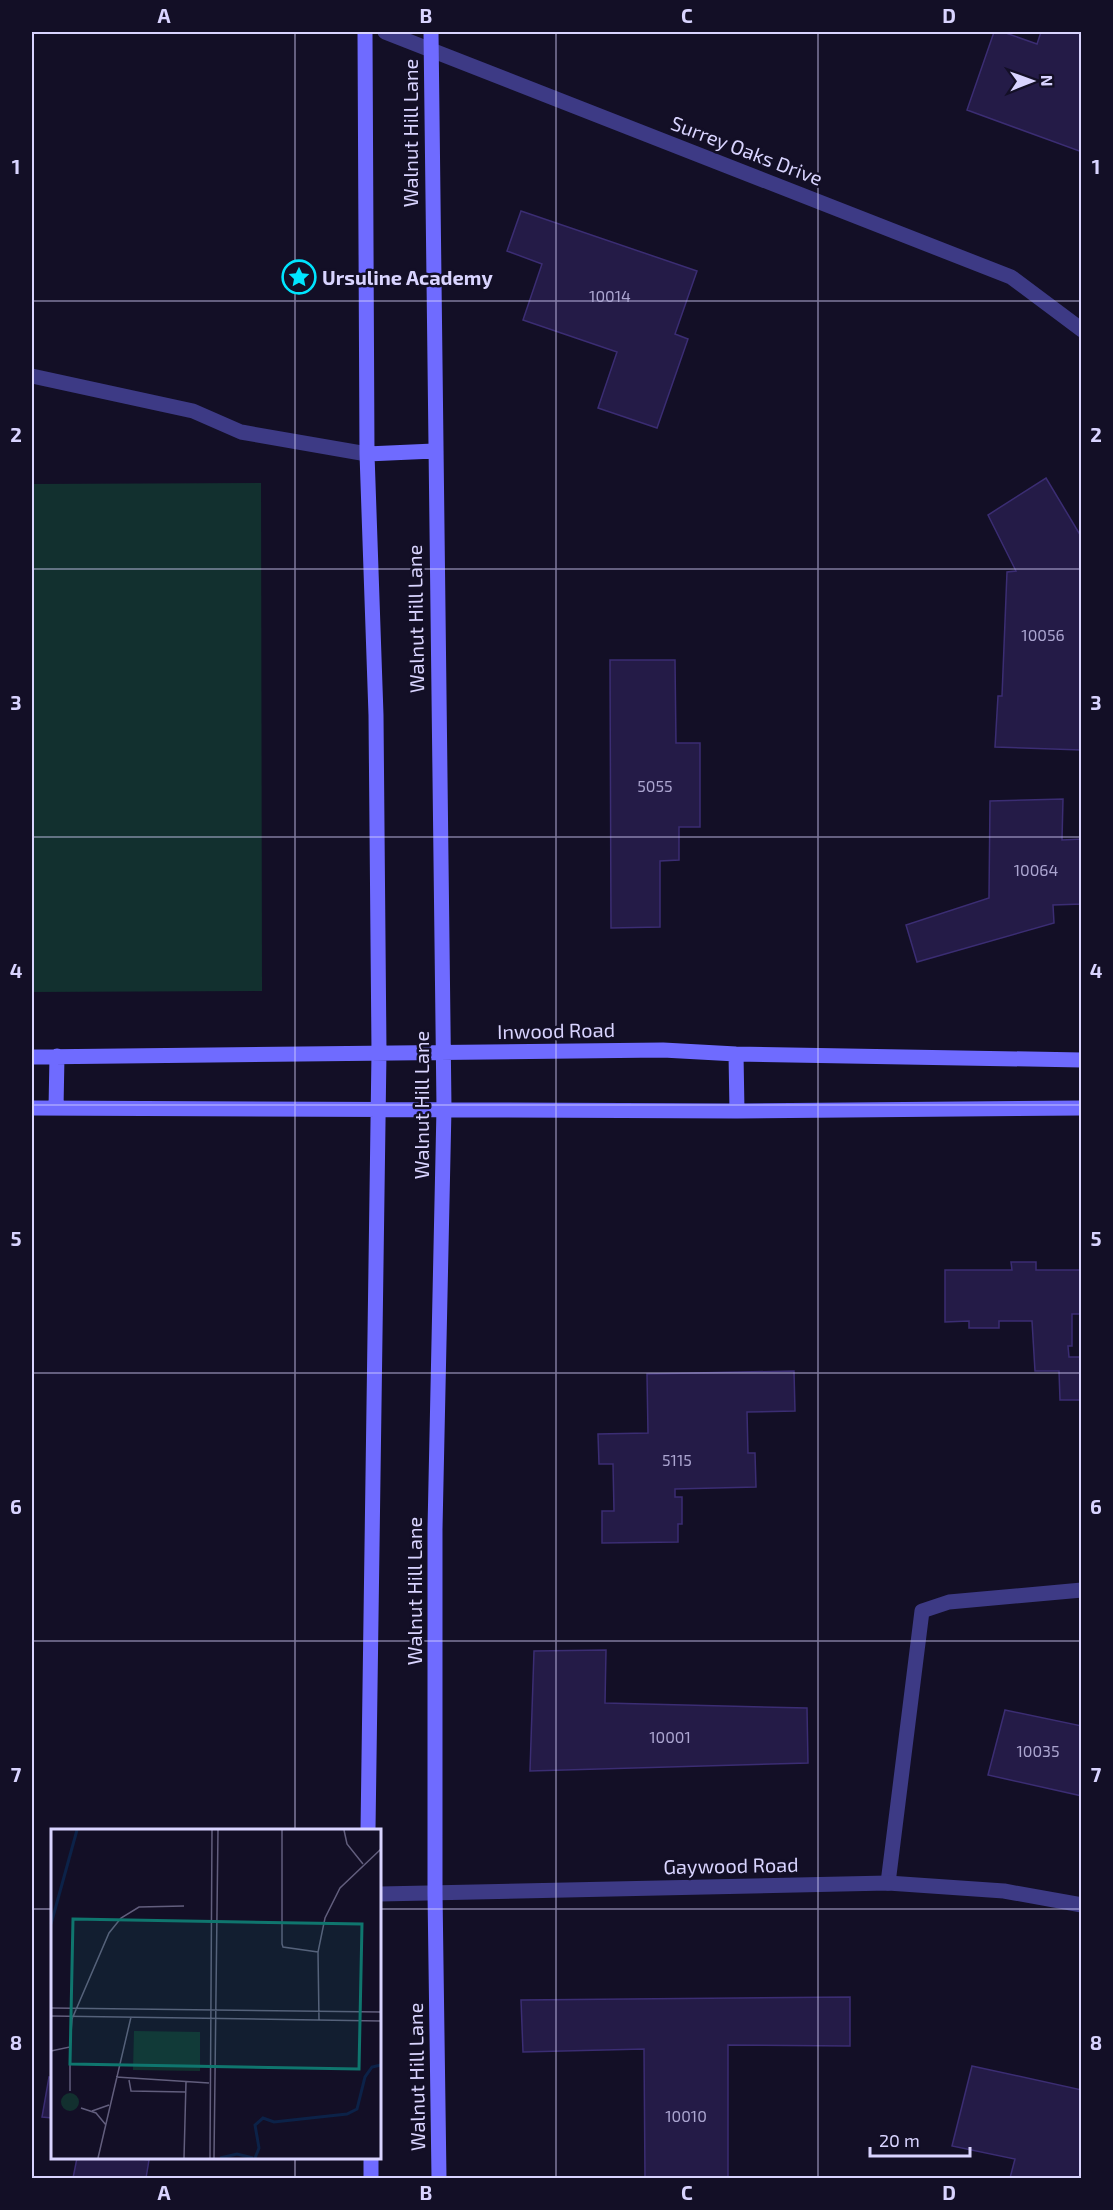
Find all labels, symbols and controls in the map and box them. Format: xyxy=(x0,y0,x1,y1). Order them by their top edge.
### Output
text: A xyxy=(157,3,171,27)
text: B xyxy=(420,3,432,27)
text: C xyxy=(681,3,693,27)
text: D xyxy=(942,3,956,27)
north arrow xyxy=(1002,51,1062,111)
street label: Walnut Hill Lane xyxy=(398,59,422,207)
text: N xyxy=(1038,75,1057,87)
street label: Surrey Oaks Drive xyxy=(668,110,826,190)
text: 1 xyxy=(12,154,20,178)
text: 1 xyxy=(1092,154,1100,178)
place icon: Ursuline Academy xyxy=(281,259,317,295)
place label: Ursuline Academy xyxy=(322,265,493,290)
house number: 10014 xyxy=(589,286,631,305)
text: 2 xyxy=(10,422,22,446)
text: 2 xyxy=(1090,422,1102,446)
street label: Walnut Hill Lane xyxy=(402,545,428,693)
house number: 10056 xyxy=(1021,625,1065,644)
text: 3 xyxy=(10,690,22,714)
text: 3 xyxy=(1090,690,1102,714)
house number: 5055 xyxy=(637,776,673,795)
house number: 10064 xyxy=(1014,860,1058,879)
text: 4 xyxy=(10,958,23,982)
text: 4 xyxy=(1090,958,1103,982)
street label: Inwood Road xyxy=(497,1017,615,1043)
street label: Walnut Hill Lane xyxy=(409,1031,433,1179)
text: 5 xyxy=(10,1226,22,1250)
text: 5 xyxy=(1090,1226,1102,1250)
house number: 5115 xyxy=(662,1450,692,1469)
text: 6 xyxy=(10,1494,22,1518)
text: 6 xyxy=(1090,1494,1102,1518)
street label: Walnut Hill Lane xyxy=(402,1517,426,1665)
house number: 10001 xyxy=(649,1727,691,1746)
house number: 10035 xyxy=(1016,1741,1060,1760)
text: 7 xyxy=(11,1762,22,1786)
text: 7 xyxy=(1091,1762,1102,1786)
inset map xyxy=(51,1829,381,2159)
street label: Gaywood Road xyxy=(663,1852,799,1878)
street label: Walnut Hill Lane xyxy=(403,2003,429,2151)
text: 8 xyxy=(10,2030,22,2054)
text: 8 xyxy=(1090,2030,1102,2054)
house number: 10010 xyxy=(665,2106,707,2125)
scale bar xyxy=(870,2120,970,2158)
text: 20 m xyxy=(879,2129,920,2151)
text: A xyxy=(157,2180,171,2204)
text: B xyxy=(420,2180,432,2204)
text: C xyxy=(681,2180,693,2204)
text: D xyxy=(942,2180,956,2204)

